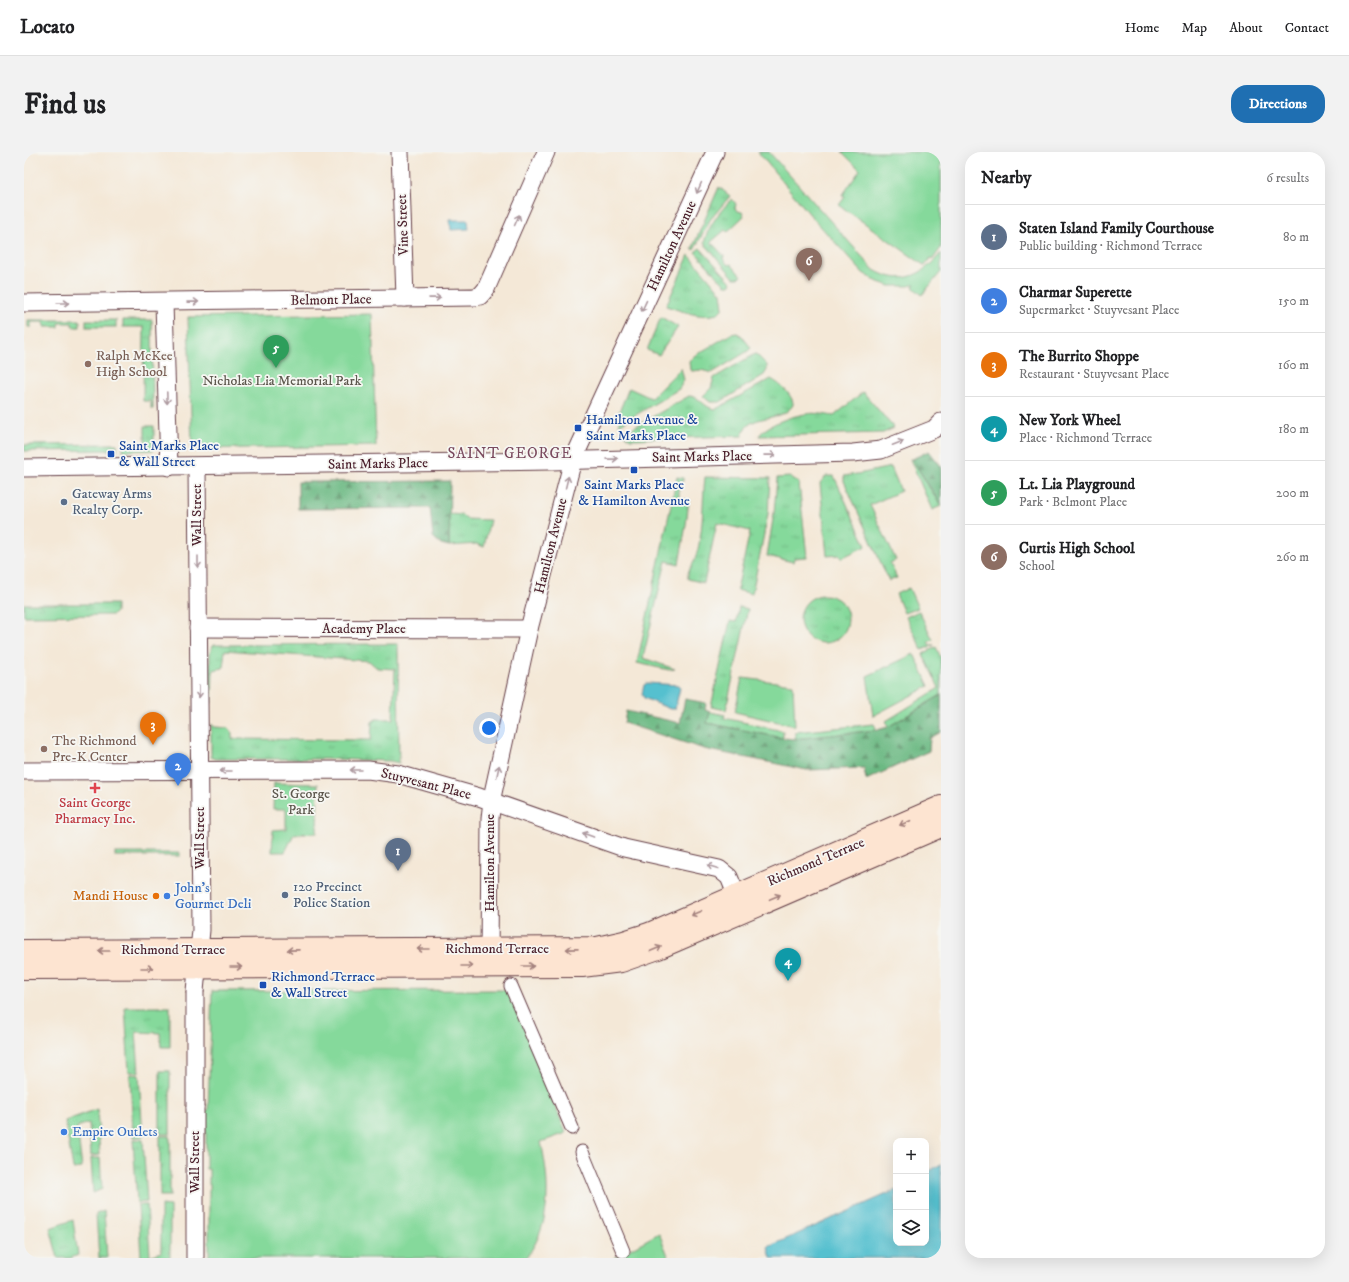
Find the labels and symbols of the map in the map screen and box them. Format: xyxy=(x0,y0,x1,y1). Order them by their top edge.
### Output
one-way arrow xyxy=(695,181,702,193)
street label: Vine Street xyxy=(393,193,413,257)
street label: Hamilton Avenue xyxy=(643,198,701,294)
one-way arrow xyxy=(513,214,521,226)
pin: 6 xyxy=(796,248,822,281)
street label: Belmont Place xyxy=(290,290,372,310)
one-way arrow xyxy=(428,294,441,302)
one-way arrow xyxy=(186,298,199,306)
one-way arrow xyxy=(56,299,69,307)
one-way arrow xyxy=(640,299,648,311)
pin: 5 xyxy=(263,335,289,368)
place label: Ralph McKee High School xyxy=(96,347,173,381)
marker: Ralph McKee High School xyxy=(83,359,93,369)
park label: Nicholas Lia Memorial Park xyxy=(202,372,362,390)
one-way arrow xyxy=(163,391,171,404)
place label: Hamilton Avenue & Saint Marks Place xyxy=(586,411,698,445)
marker: Hamilton Avenue & Saint Marks Place xyxy=(573,423,583,433)
place label: Saint Marks Place & Wall Street xyxy=(119,437,219,471)
one-way arrow xyxy=(892,438,904,446)
district label: SAINT GEORGE xyxy=(447,444,573,463)
street label: Saint Marks Place xyxy=(652,447,752,467)
marker: Saint Marks Place & Wall Street xyxy=(106,449,116,459)
one-way arrow xyxy=(763,451,776,459)
street label: Saint Marks Place xyxy=(328,454,428,474)
one-way arrow xyxy=(605,455,618,463)
marker: Saint Marks Place & Hamilton Avenue xyxy=(629,465,639,475)
one-way arrow xyxy=(564,475,572,488)
place label: Saint Marks Place & Hamilton Avenue xyxy=(578,476,690,510)
street label: Wall Street xyxy=(188,483,206,547)
place label: Gateway Arms Realty Corp. xyxy=(72,485,152,519)
street label: Hamilton Avenue xyxy=(530,496,572,596)
marker: Gateway Arms Realty Corp. xyxy=(59,497,69,507)
one-way arrow xyxy=(194,555,202,568)
street label: Academy Place xyxy=(322,620,406,638)
one-way arrow xyxy=(195,685,203,698)
pin: 3 xyxy=(140,712,166,745)
your location xyxy=(479,718,499,738)
place label: The Richmond Pre-K Center xyxy=(52,732,137,766)
marker: The Richmond Pre-K Center xyxy=(39,744,49,754)
pin: 2 xyxy=(165,753,191,786)
street label: Stuyvesant Place xyxy=(379,764,473,804)
one-way arrow xyxy=(494,765,502,778)
one-way arrow xyxy=(350,766,363,774)
one-way arrow xyxy=(220,767,233,775)
marker: Saint George Pharmacy Inc. xyxy=(90,783,100,793)
park label: St. George Park xyxy=(272,785,330,819)
place label: Saint George Pharmacy Inc. xyxy=(54,794,136,828)
street label: Wall Street xyxy=(191,806,209,870)
street label: Hamilton Avenue xyxy=(481,814,499,912)
one-way arrow xyxy=(900,819,912,827)
one-way arrow xyxy=(582,831,594,839)
street label: Richmond Terrace xyxy=(765,833,868,891)
pin: 1 xyxy=(385,838,411,871)
one-way arrow xyxy=(707,863,720,870)
place label: 120 Precinct Police Station xyxy=(293,878,371,912)
place label: John's Gourmet Deli xyxy=(173,879,252,913)
place label: Mandi House xyxy=(73,887,148,905)
marker: 120 Precinct Police Station xyxy=(280,890,290,900)
marker: Mandi House xyxy=(151,891,161,901)
marker: John's Gourmet Deli xyxy=(162,891,172,901)
one-way arrow xyxy=(769,893,781,900)
one-way arrow xyxy=(690,910,702,918)
street label: Richmond Terrace xyxy=(445,940,549,958)
street label: Richmond Terrace xyxy=(121,941,225,959)
one-way arrow xyxy=(649,944,661,952)
one-way arrow xyxy=(417,945,430,953)
one-way arrow xyxy=(566,945,579,953)
one-way arrow xyxy=(287,946,300,954)
one-way arrow xyxy=(98,947,111,955)
pin: 4 xyxy=(775,948,801,981)
one-way arrow xyxy=(460,962,473,970)
one-way arrow xyxy=(521,962,534,970)
one-way arrow xyxy=(229,963,242,971)
one-way arrow xyxy=(140,964,153,972)
place label: Richmond Terrace & Wall Street xyxy=(271,968,375,1002)
marker: Richmond Terrace & Wall Street xyxy=(258,980,268,990)
place label: Empire Outlets xyxy=(72,1123,158,1141)
marker: Empire Outlets xyxy=(59,1127,69,1137)
street label: Wall Street xyxy=(186,1130,204,1194)

